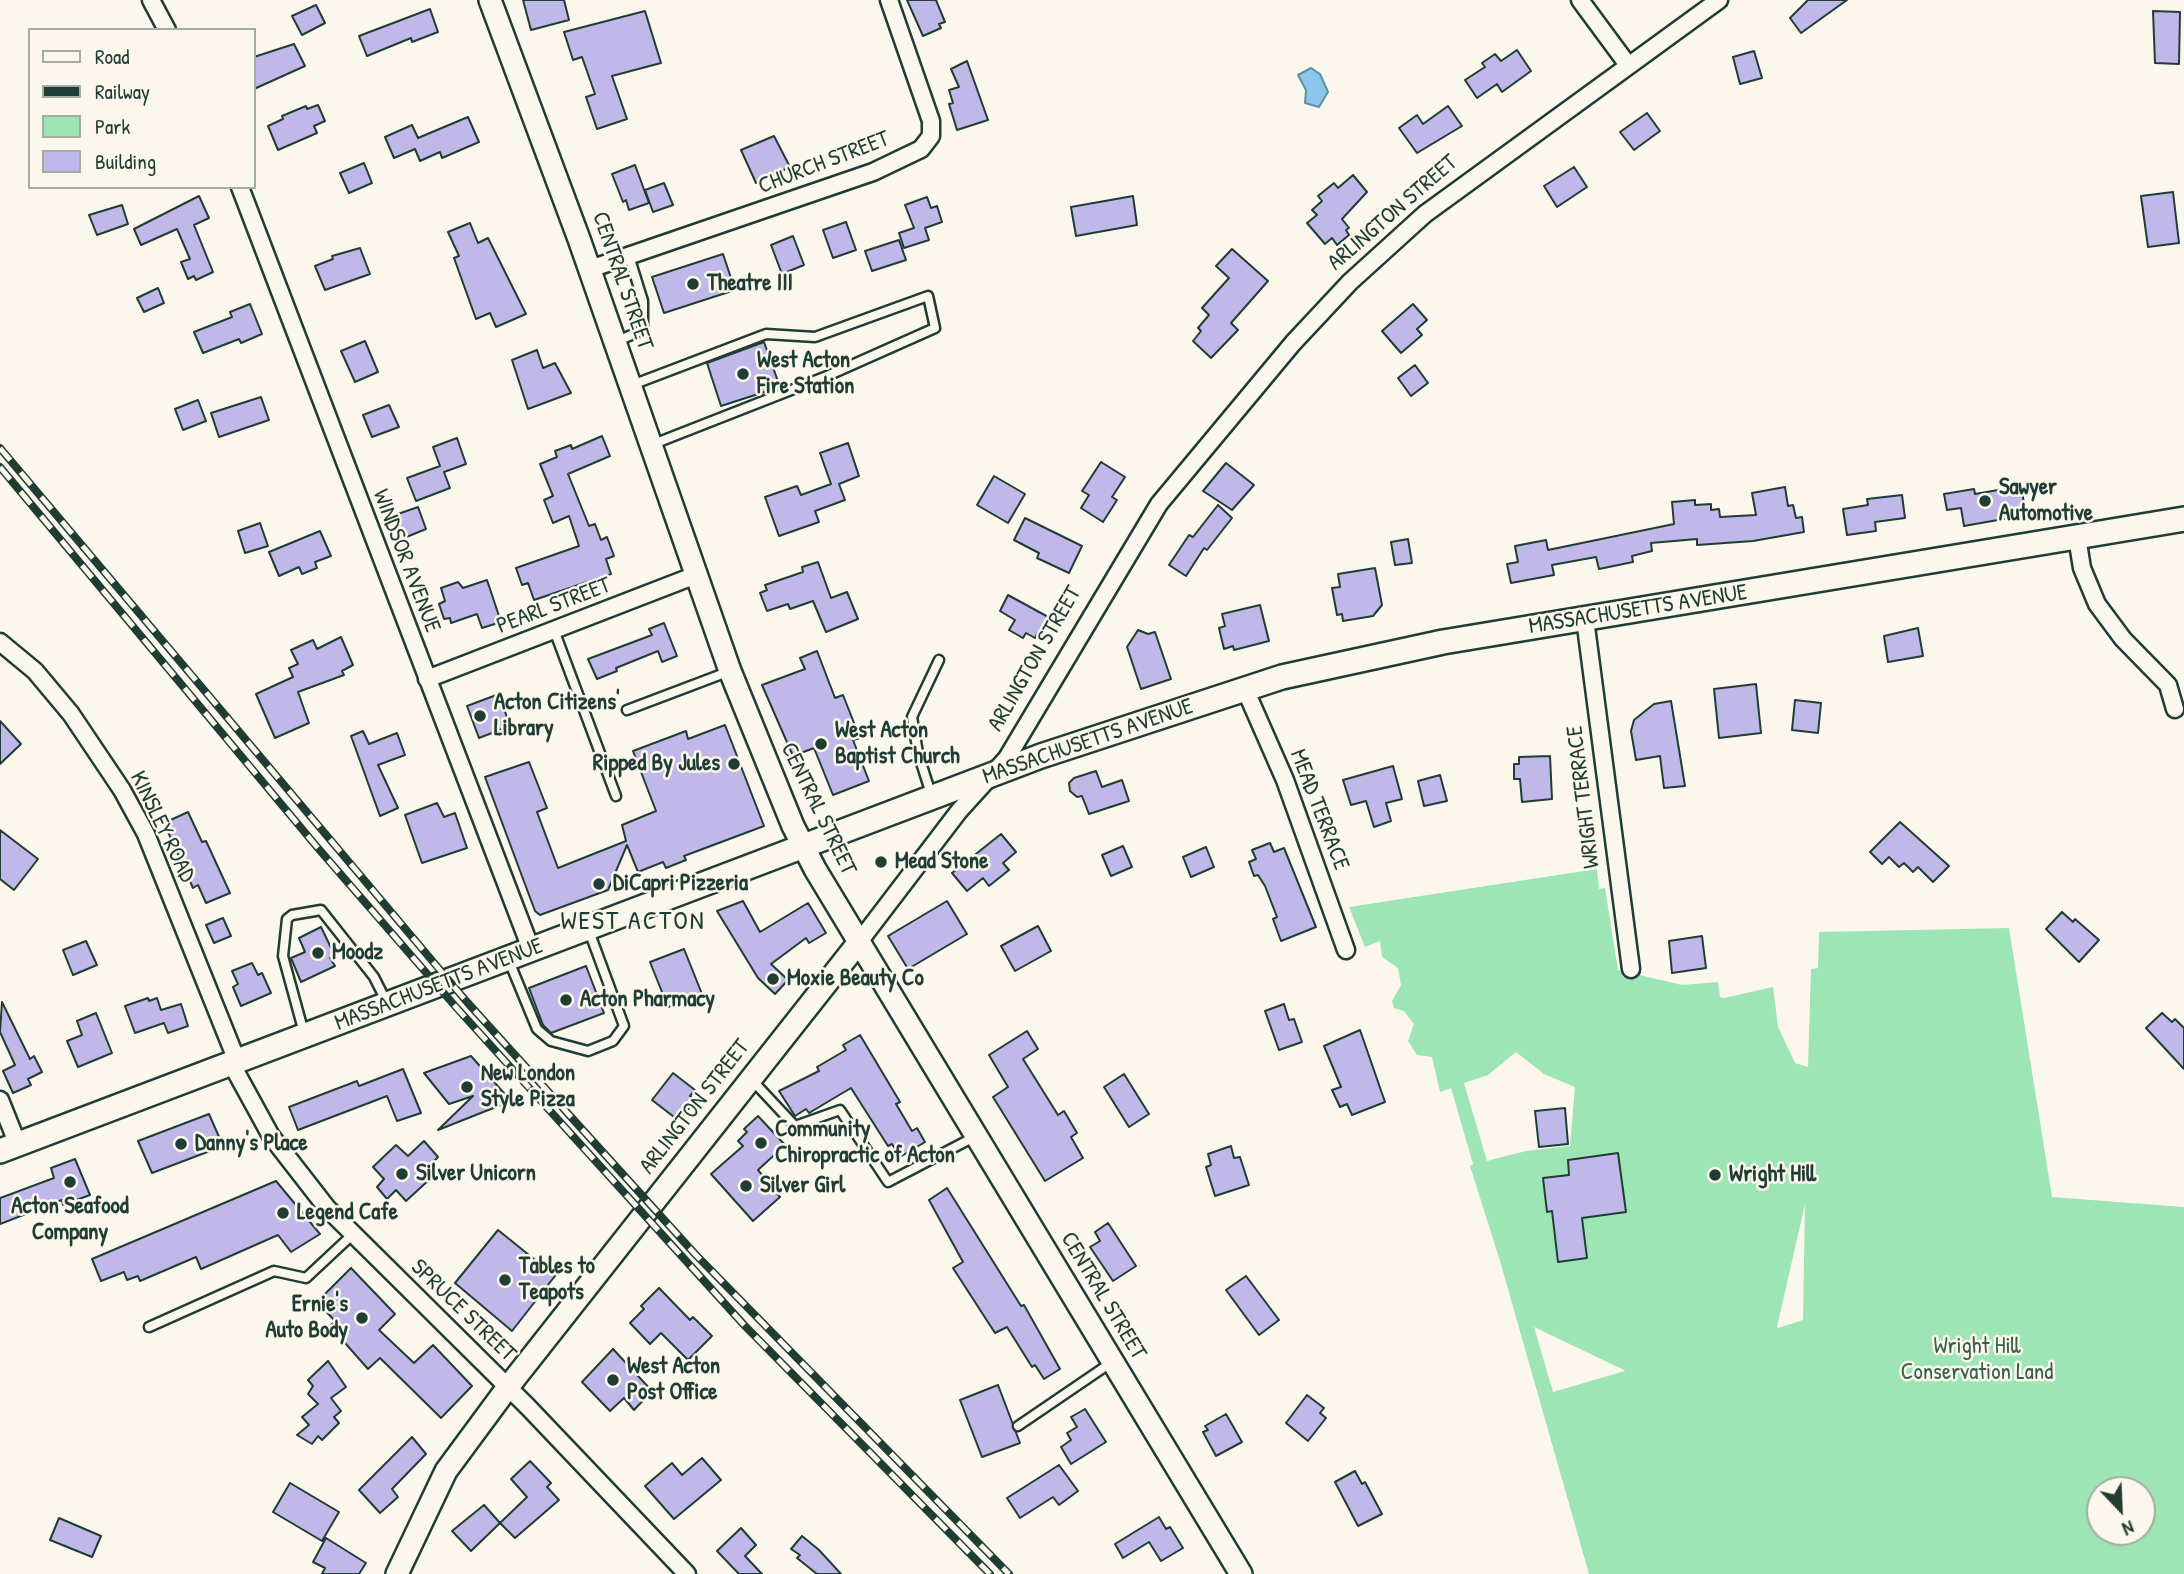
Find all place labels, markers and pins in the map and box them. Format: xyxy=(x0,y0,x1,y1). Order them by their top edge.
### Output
place label: Theatre III xyxy=(707,270,793,298)
marker: Theatre III xyxy=(685,276,701,292)
place label: West Acton Fire Station xyxy=(757,347,854,401)
marker: West Acton Fire Station xyxy=(735,366,751,382)
place label: Sawyer Automotive xyxy=(1999,474,2093,528)
marker: Sawyer Automotive xyxy=(1977,493,1993,509)
place label: Acton Citizens' Library xyxy=(494,689,620,743)
marker: Acton Citizens' Library xyxy=(472,708,488,724)
place label: West Acton Baptist Church xyxy=(835,717,960,771)
marker: West Acton Baptist Church xyxy=(813,736,829,752)
place label: Ripped By Jules xyxy=(593,750,720,778)
marker: Ripped By Jules xyxy=(726,756,742,772)
place label: Mead Stone xyxy=(895,848,988,876)
marker: Mead Stone xyxy=(873,854,889,870)
place label: DiCapri Pizzeria xyxy=(613,870,748,898)
marker: DiCapri Pizzeria xyxy=(591,876,607,892)
place label: Moodz xyxy=(332,939,383,967)
marker: Moodz xyxy=(310,945,326,961)
place label: Moxie Beauty Co xyxy=(787,965,924,993)
marker: Moxie Beauty Co xyxy=(765,971,781,987)
place label: Acton Pharmacy xyxy=(580,986,715,1014)
marker: Acton Pharmacy xyxy=(558,992,574,1008)
place label: New London Style Pizza xyxy=(481,1060,575,1114)
marker: New London Style Pizza xyxy=(459,1079,475,1095)
place label: Community Chiropractic of Acton xyxy=(775,1116,955,1170)
place label: Danny's Place xyxy=(195,1130,308,1158)
marker: Community Chiropractic of Acton xyxy=(753,1135,769,1151)
marker: Danny's Place xyxy=(173,1136,189,1152)
place label: Silver Unicorn xyxy=(416,1160,536,1188)
place label: Wright Hill xyxy=(1729,1161,1816,1189)
marker: Silver Unicorn xyxy=(394,1166,410,1182)
marker: Wright Hill xyxy=(1707,1167,1723,1183)
place label: Silver Girl xyxy=(760,1172,845,1200)
marker: Acton Seafood Company xyxy=(62,1174,78,1190)
marker: Silver Girl xyxy=(738,1178,754,1194)
place label: Acton Seafood Company xyxy=(11,1193,129,1247)
place label: Legend Cafe xyxy=(297,1199,398,1227)
marker: Legend Cafe xyxy=(275,1205,291,1221)
place label: Tables to Teapots xyxy=(519,1253,595,1307)
marker: Tables to Teapots xyxy=(497,1272,513,1288)
place label: Ernie's Auto Body xyxy=(265,1291,348,1345)
marker: Ernie's Auto Body xyxy=(354,1310,370,1326)
place label: West Acton Post Office xyxy=(627,1353,720,1407)
marker: West Acton Post Office xyxy=(605,1372,621,1388)

